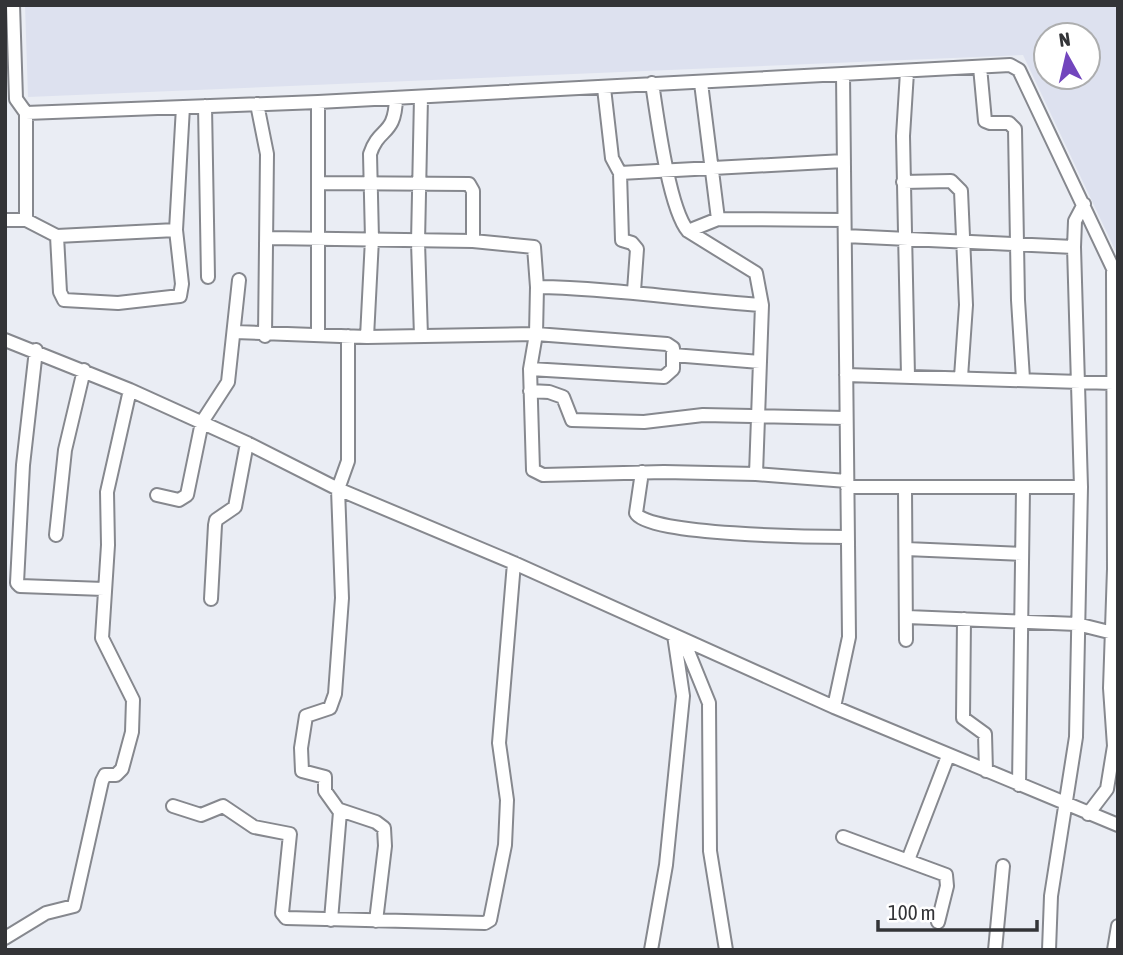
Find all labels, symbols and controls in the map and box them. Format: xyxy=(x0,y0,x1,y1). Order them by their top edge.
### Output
north arrow xyxy=(1032,21,1102,91)
text: N xyxy=(1058,27,1072,51)
scale bar xyxy=(878,888,1037,932)
text: 100 m xyxy=(888,900,936,924)

